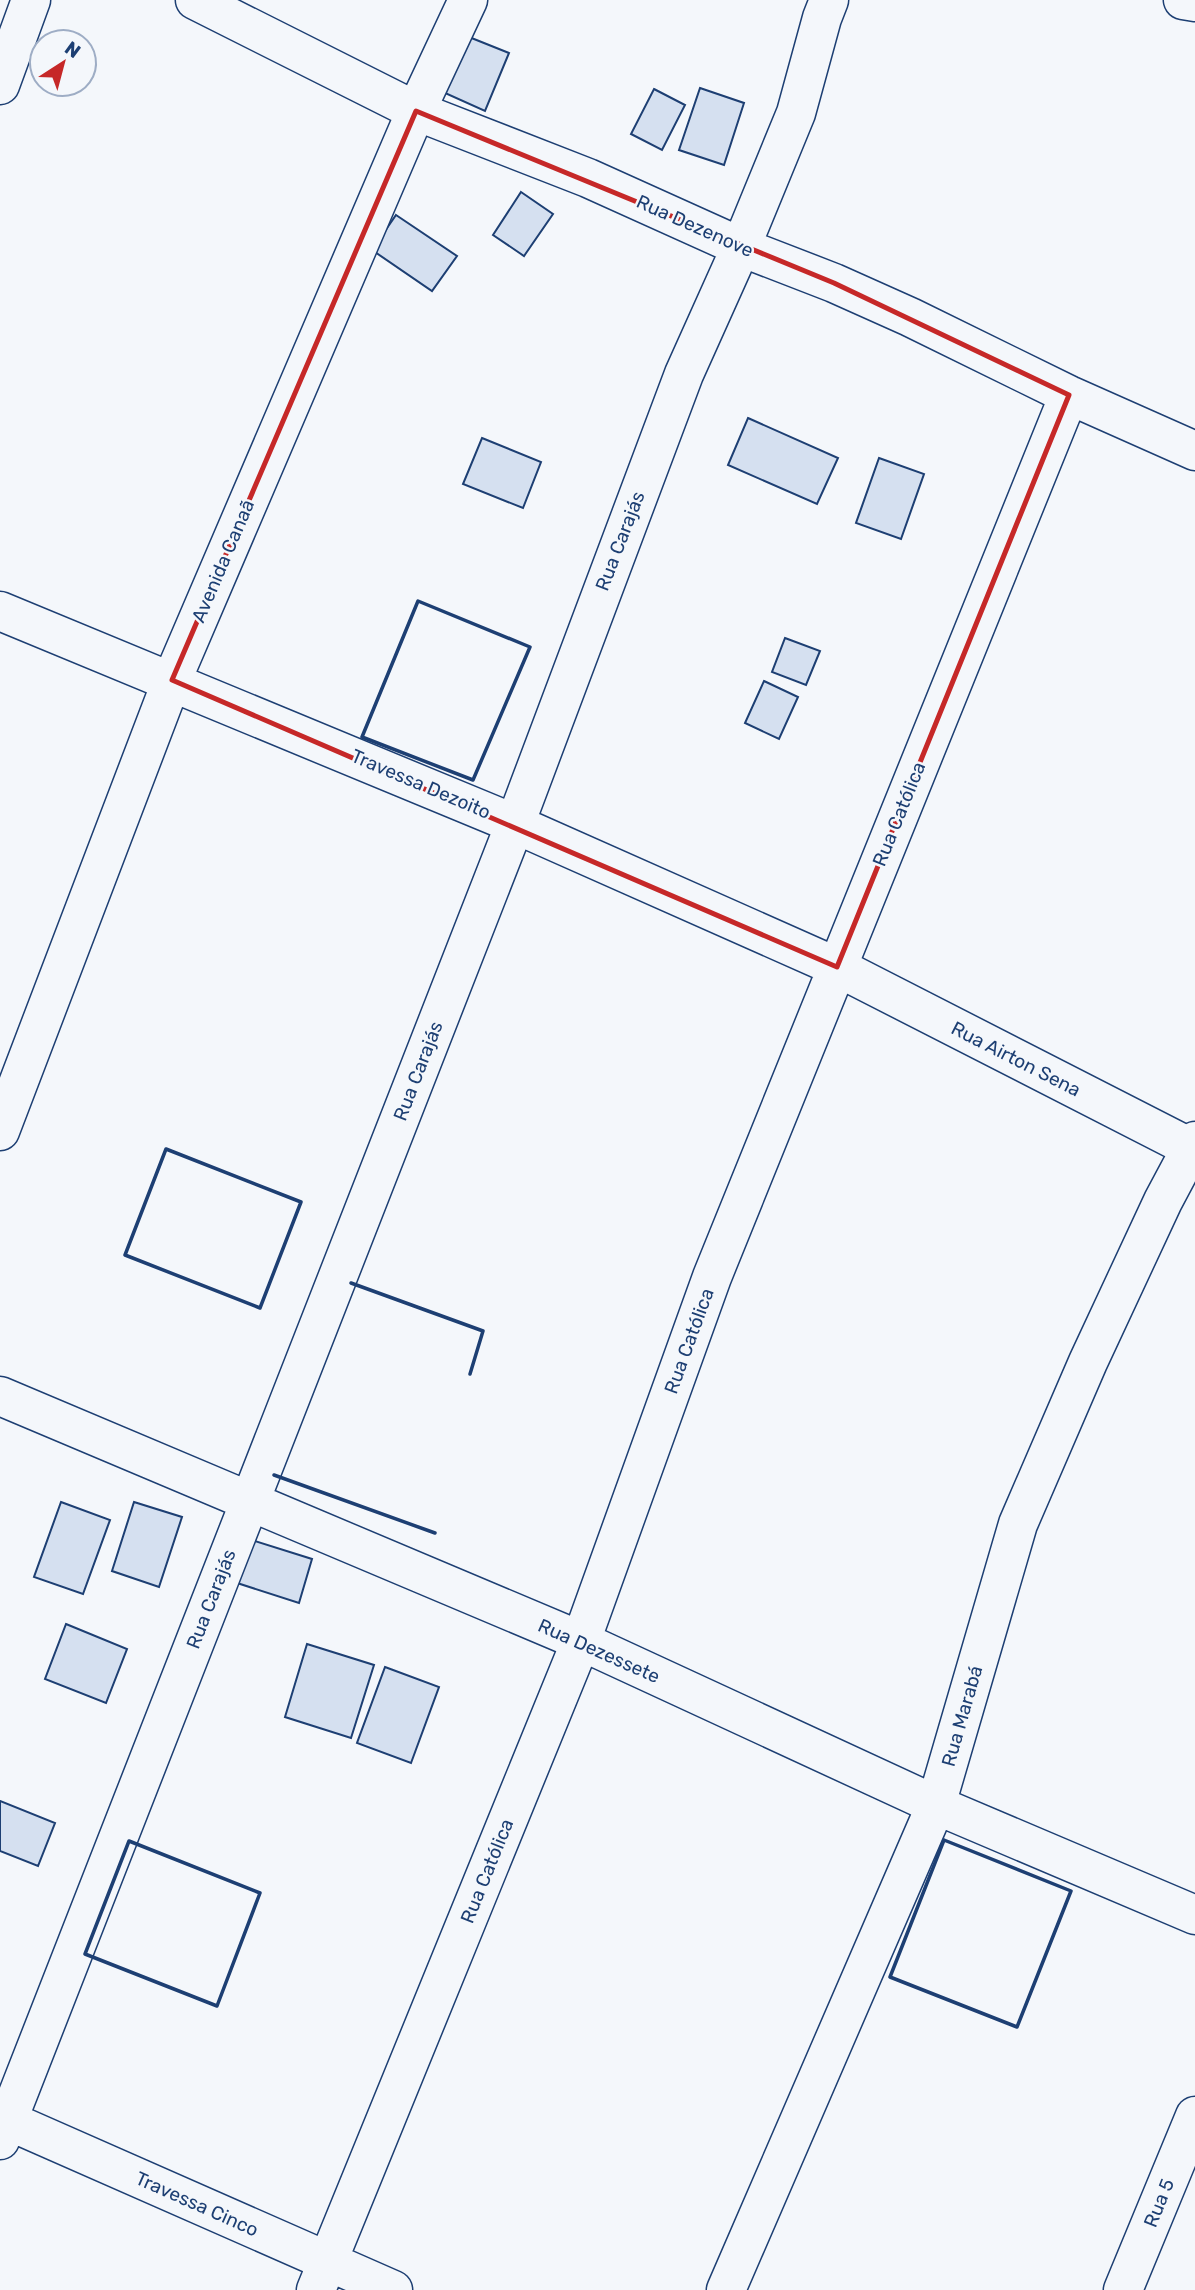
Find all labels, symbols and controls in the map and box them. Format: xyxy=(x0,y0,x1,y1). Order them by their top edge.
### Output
north arrow xyxy=(28,28,98,98)
text: N xyxy=(60,36,85,63)
street label: Rua Dezenove xyxy=(633,190,757,262)
street label: Rua Carajás xyxy=(590,488,650,594)
street label: Avenida Canaã xyxy=(187,496,259,626)
street label: Travessa Dezoito xyxy=(348,744,494,824)
street label: Rua Católica xyxy=(868,758,930,870)
street label: Rua Airton Sena xyxy=(947,1017,1085,1101)
street label: Rua Carajás xyxy=(388,1018,448,1124)
street label: Rua Católica xyxy=(659,1285,719,1397)
street label: Rua Carajás xyxy=(181,1546,241,1652)
street label: Rua Dezessete xyxy=(534,1614,664,1688)
street label: Rua Marabá xyxy=(937,1663,987,1769)
street label: Rua Católica xyxy=(456,1815,518,1927)
street label: Travessa Cinco xyxy=(132,2167,262,2241)
street label: Rua 5 xyxy=(1139,2175,1179,2231)

